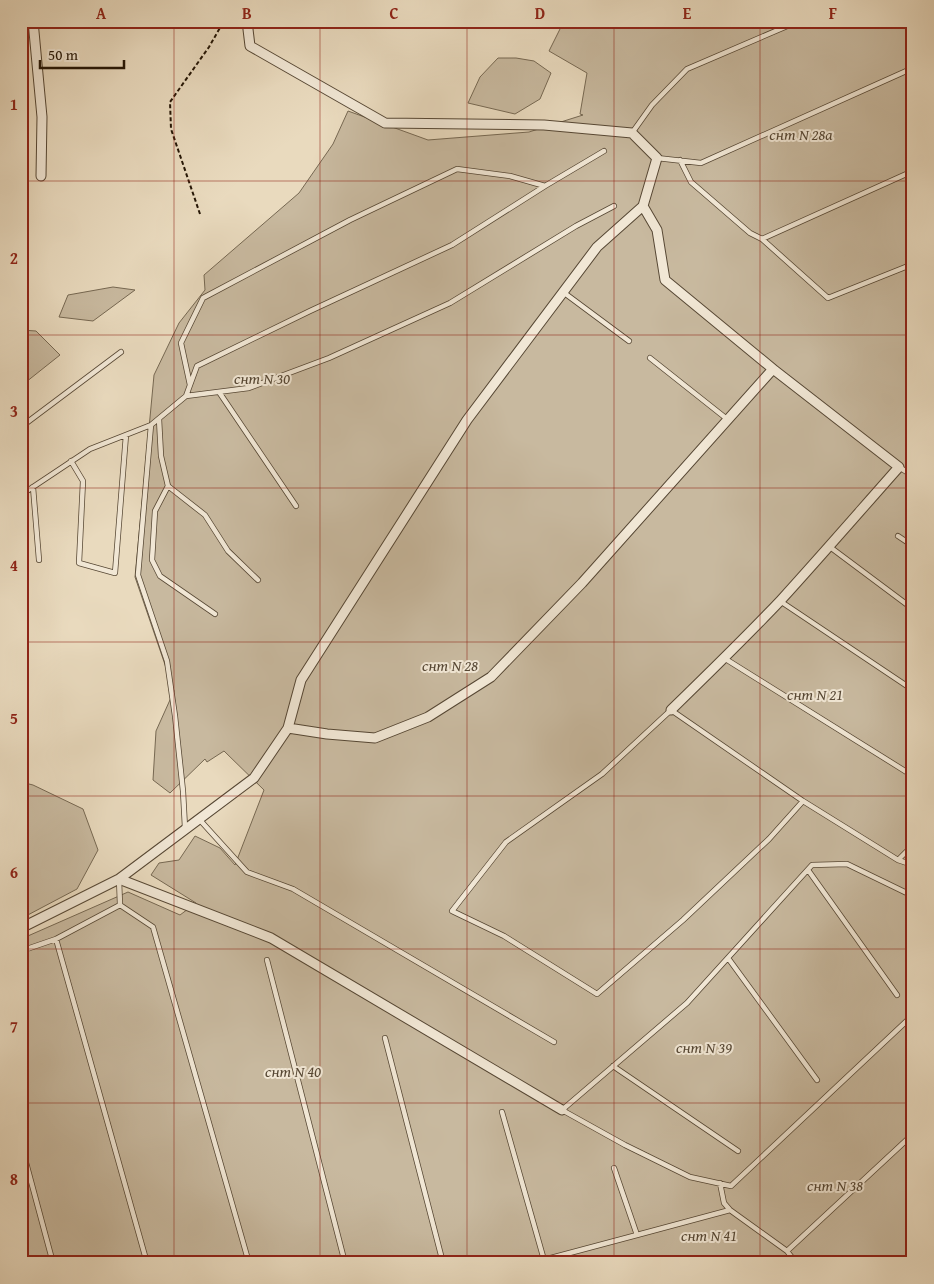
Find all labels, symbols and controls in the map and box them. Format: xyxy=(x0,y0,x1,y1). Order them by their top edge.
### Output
text: A xyxy=(96,1,107,25)
text: B xyxy=(242,1,252,25)
text: C xyxy=(389,1,399,25)
text: D xyxy=(535,1,545,25)
text: E xyxy=(683,1,692,25)
text: F xyxy=(829,1,837,25)
scale bar xyxy=(40,38,124,70)
text: 50 m xyxy=(48,44,79,65)
text: 1 xyxy=(10,92,18,116)
park label: снт N 28а xyxy=(769,122,833,146)
text: 2 xyxy=(10,246,18,270)
park label: снт N 30 xyxy=(234,366,290,390)
text: 3 xyxy=(10,399,18,423)
text: 4 xyxy=(10,553,18,577)
park label: снт N 28 xyxy=(422,653,478,677)
park label: снт N 21 xyxy=(787,682,843,706)
text: 5 xyxy=(10,706,18,730)
text: 6 xyxy=(10,860,18,884)
text: 7 xyxy=(10,1014,18,1038)
park label: снт N 39 xyxy=(676,1035,732,1059)
park label: снт N 40 xyxy=(265,1059,321,1083)
text: 8 xyxy=(10,1167,18,1191)
park label: снт N 38 xyxy=(807,1173,863,1197)
park label: снт N 41 xyxy=(681,1223,737,1247)

